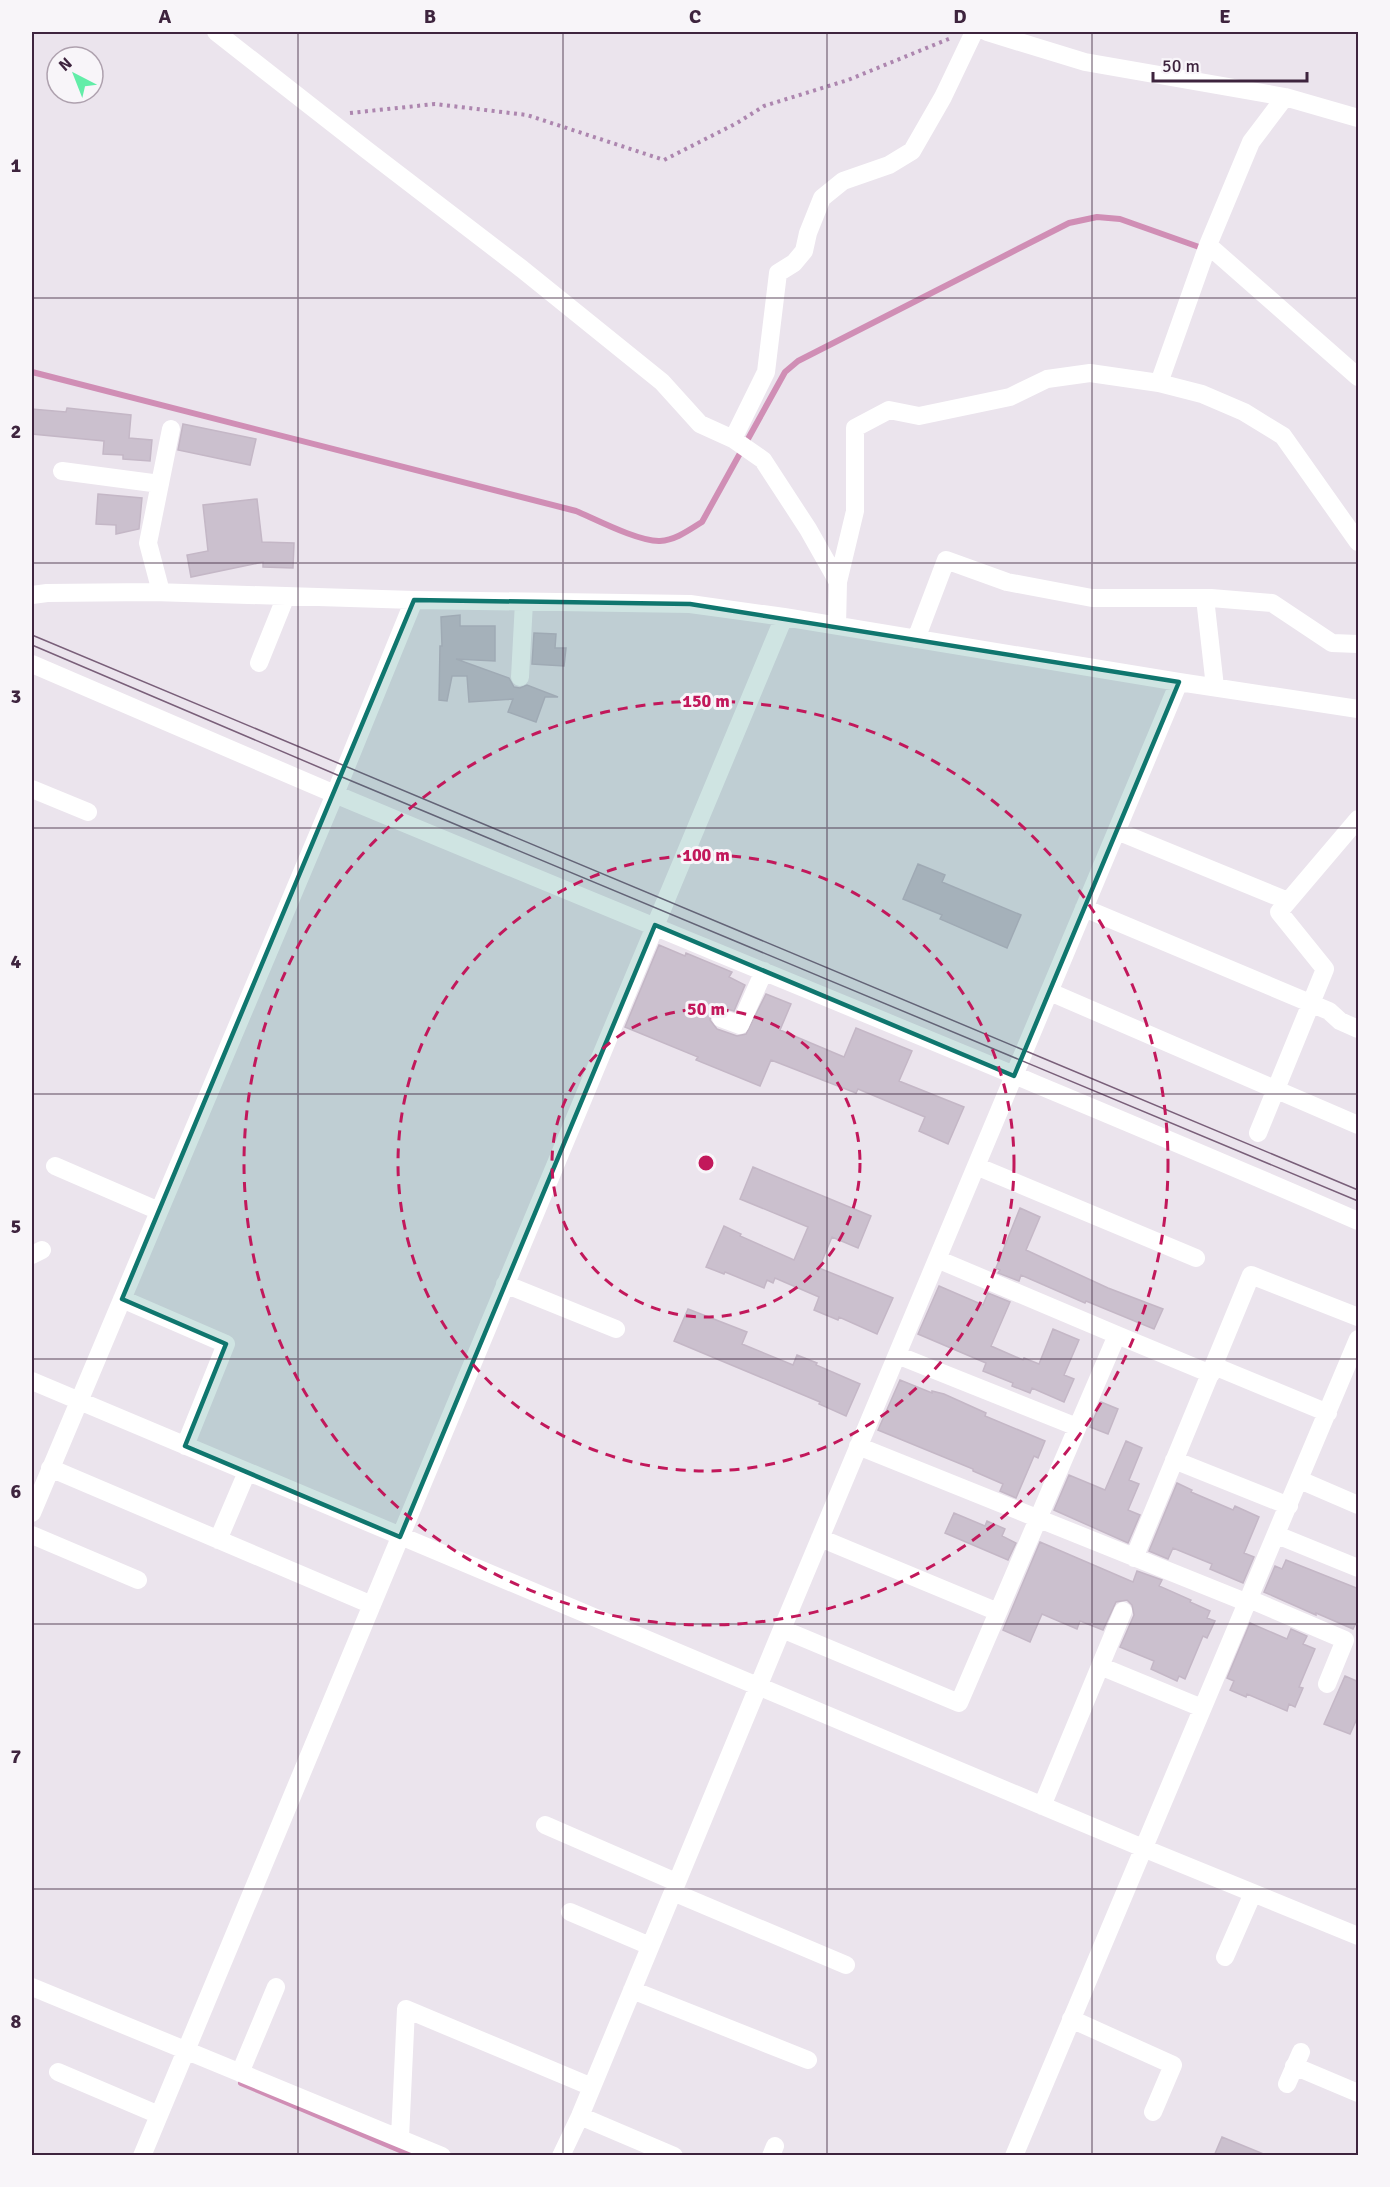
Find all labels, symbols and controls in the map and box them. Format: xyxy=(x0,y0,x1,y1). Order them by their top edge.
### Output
text: A xyxy=(159,4,172,29)
text: B xyxy=(424,4,436,29)
text: C xyxy=(689,4,701,29)
text: D xyxy=(953,4,967,29)
text: E xyxy=(1219,4,1231,29)
north arrow xyxy=(45,45,105,105)
scale bar xyxy=(1153,45,1308,83)
text: N xyxy=(55,53,76,76)
text: 50 m xyxy=(1162,55,1200,77)
text: 1 xyxy=(11,153,22,178)
text: 2 xyxy=(11,419,21,444)
text: 3 xyxy=(11,684,21,709)
text: 150 m xyxy=(682,690,730,712)
text: 100 m xyxy=(682,844,730,866)
text: 4 xyxy=(11,949,22,974)
text: 50 m xyxy=(687,998,725,1020)
centre of rings xyxy=(696,1153,716,1173)
text: 5 xyxy=(11,1214,21,1239)
text: 6 xyxy=(11,1479,22,1504)
text: 7 xyxy=(11,1744,22,1769)
text: 8 xyxy=(11,2009,22,2034)

